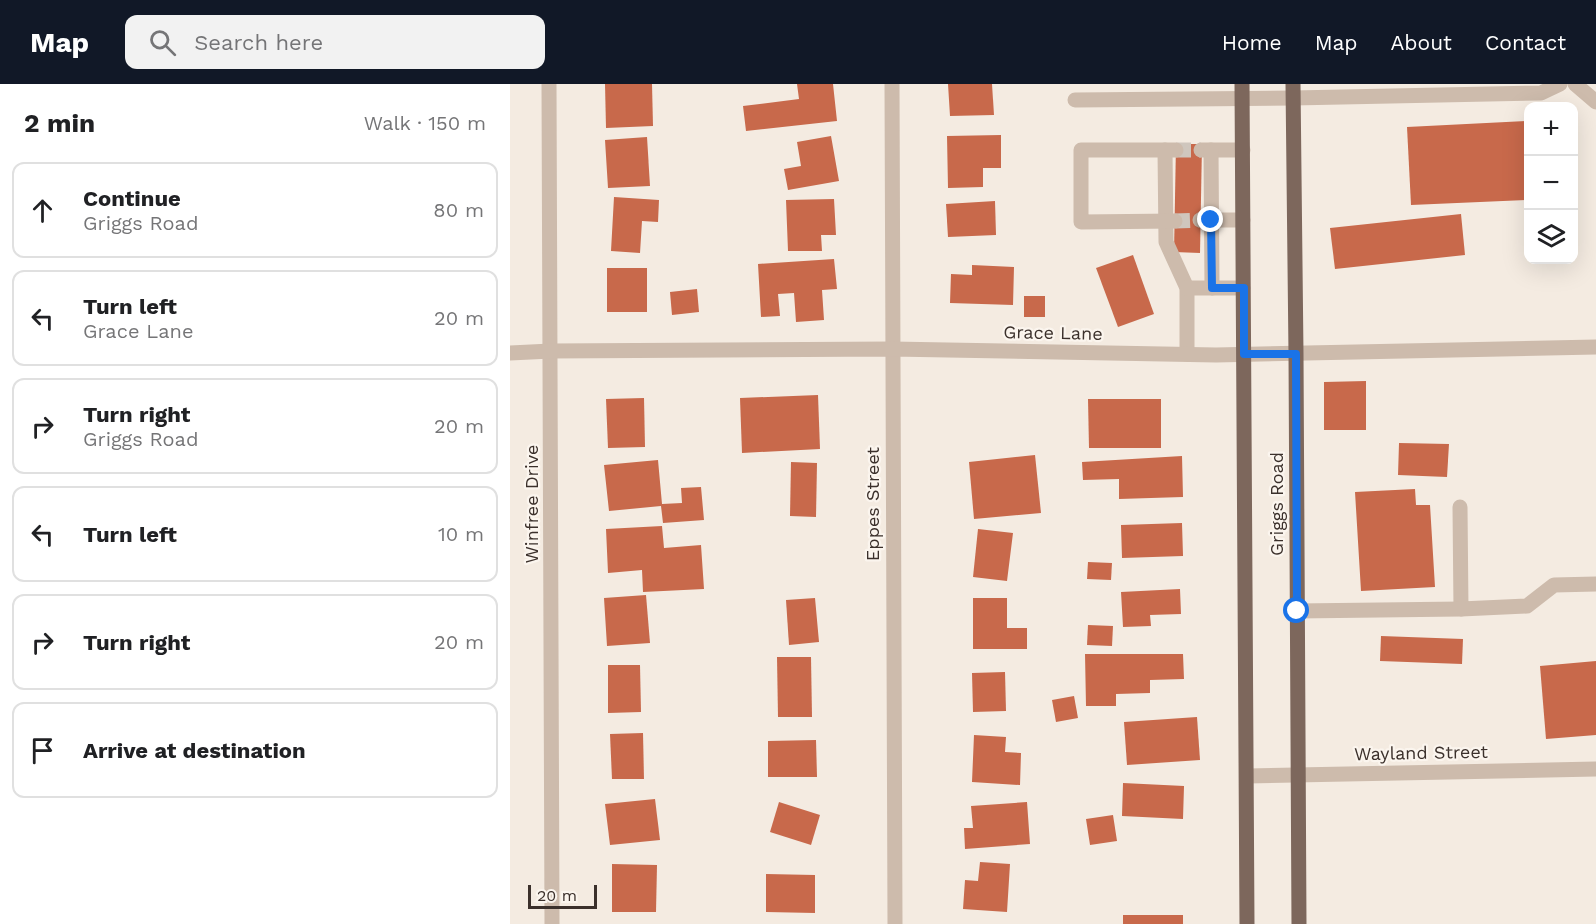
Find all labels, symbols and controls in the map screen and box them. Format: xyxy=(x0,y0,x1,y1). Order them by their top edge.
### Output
search box xyxy=(125,15,545,69)
text: Map xyxy=(30,26,89,59)
icon: search xyxy=(146,26,179,59)
text: Search here xyxy=(194,30,323,55)
text: Home xyxy=(1222,30,1282,55)
text: Map xyxy=(1315,30,1358,55)
text: About xyxy=(1391,30,1452,55)
text: Contact xyxy=(1485,30,1566,55)
map controls xyxy=(1524,102,1578,264)
button: + xyxy=(1524,102,1578,156)
text: 2 min xyxy=(24,108,95,138)
text: Walk · 150 m xyxy=(364,111,486,135)
button: − xyxy=(1524,156,1578,210)
text: Continue xyxy=(83,186,181,211)
icon: ahead xyxy=(26,194,59,227)
text: 80 m xyxy=(433,198,484,222)
route end xyxy=(1197,206,1223,232)
button: layers xyxy=(1524,210,1578,264)
text: Griggs Road xyxy=(83,211,198,235)
text: Turn left xyxy=(83,294,177,319)
icon: left xyxy=(26,302,59,335)
text: 20 m xyxy=(434,306,484,330)
text: Grace Lane xyxy=(83,319,193,343)
street label: Grace Lane xyxy=(1003,321,1103,344)
text: Turn right xyxy=(83,402,190,427)
icon: right xyxy=(26,410,59,443)
text: 20 m xyxy=(434,414,484,438)
text: Griggs Road xyxy=(83,427,198,451)
street label: Winfree Drive xyxy=(521,445,542,563)
street label: Eppes Street xyxy=(862,446,883,561)
street label: Griggs Road xyxy=(1266,452,1287,556)
icon: left xyxy=(26,518,59,551)
text: Turn left xyxy=(83,522,177,547)
text: 10 m xyxy=(438,522,484,546)
route start xyxy=(1283,597,1309,623)
icon: right xyxy=(26,626,59,659)
text: Turn right xyxy=(83,630,190,655)
text: 20 m xyxy=(434,630,484,654)
icon: arrive xyxy=(26,734,59,767)
text: Arrive at destination xyxy=(83,738,306,763)
street label: Wayland Street xyxy=(1354,741,1489,764)
scale bar xyxy=(528,882,597,910)
text: 20 m xyxy=(537,886,577,905)

